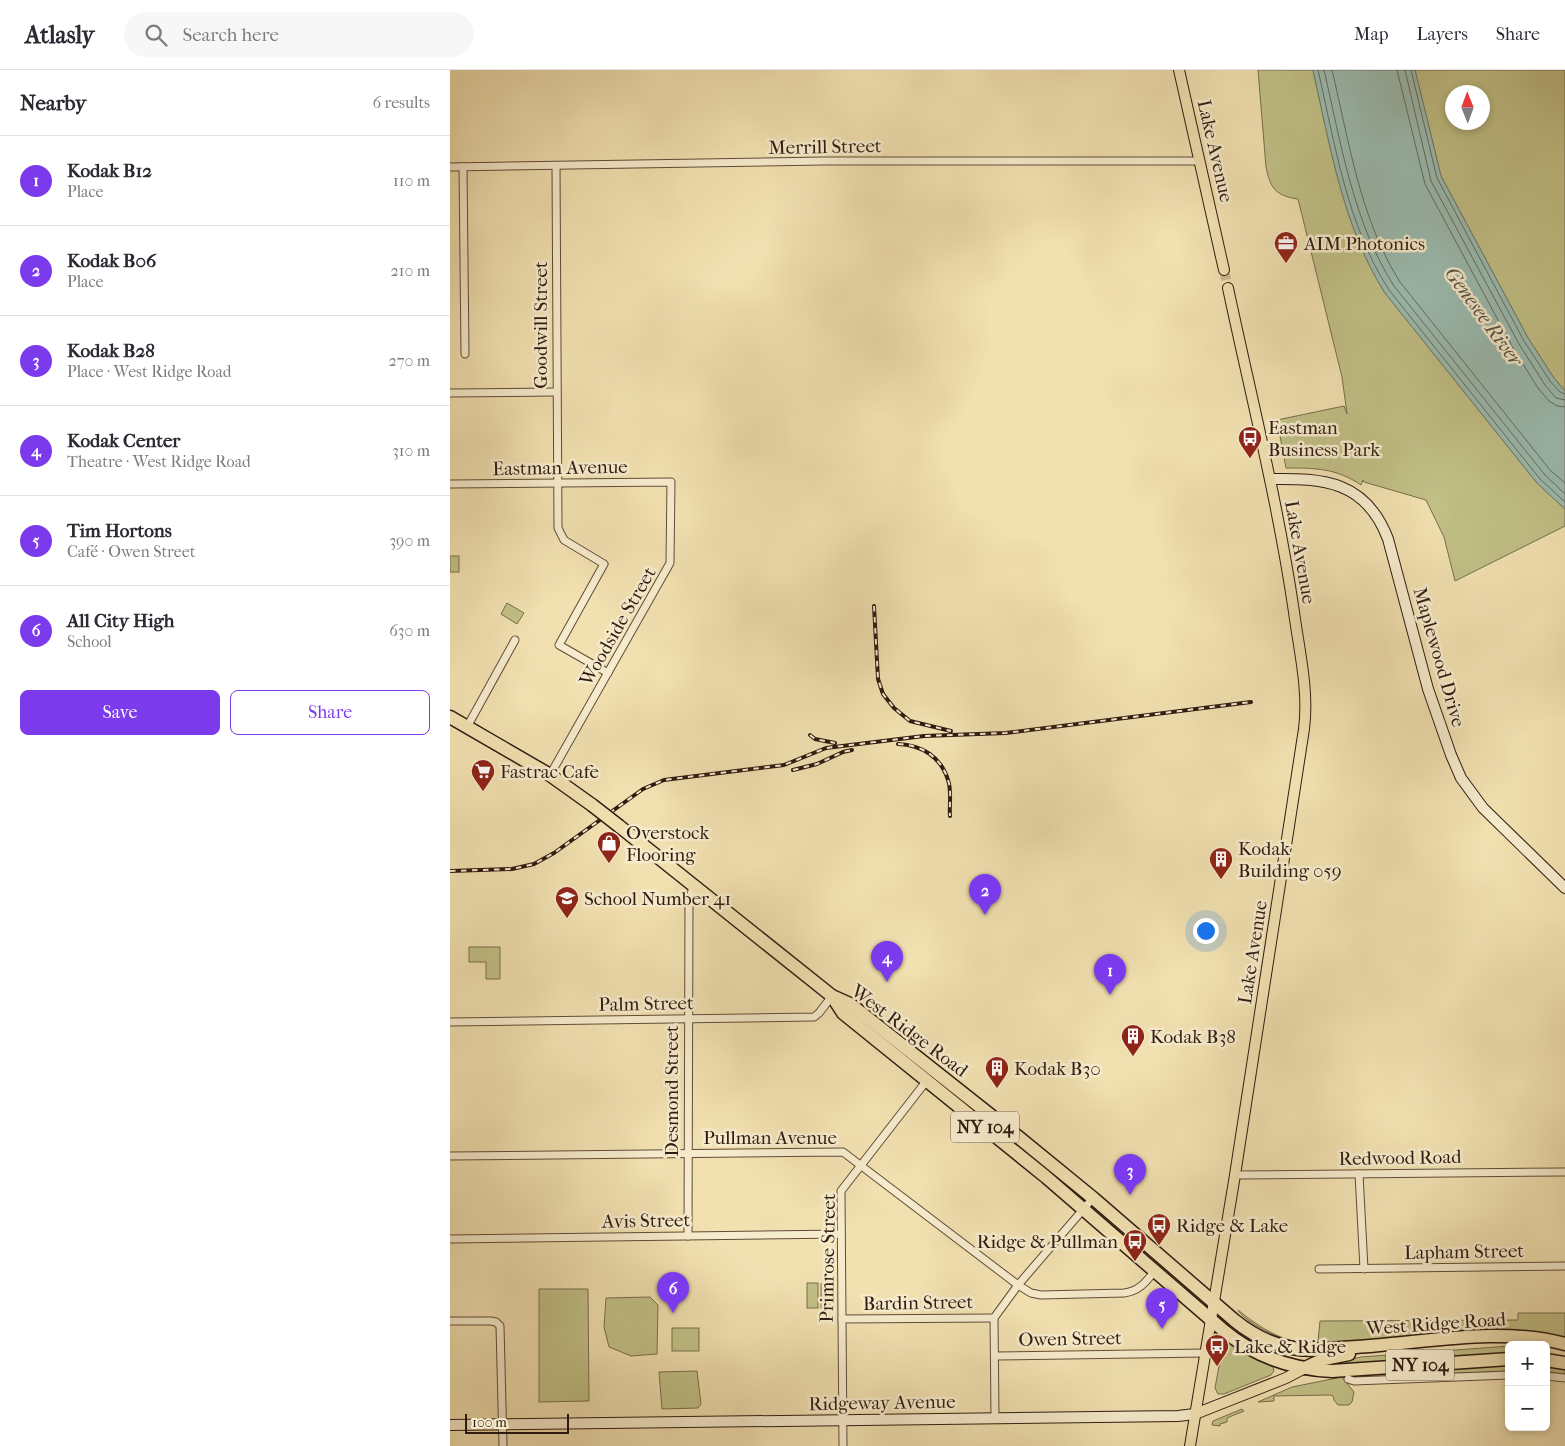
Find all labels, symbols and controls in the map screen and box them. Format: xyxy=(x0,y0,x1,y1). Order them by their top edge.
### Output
search box xyxy=(124,12,474,57)
text: Atlasly xyxy=(25,21,94,49)
icon: search xyxy=(142,21,170,49)
text: Search here xyxy=(182,24,279,46)
text: Map xyxy=(1354,24,1388,45)
text: Layers xyxy=(1416,24,1468,45)
text: Share xyxy=(1496,24,1540,45)
north arrow xyxy=(1445,85,1490,130)
text: Nearby xyxy=(20,91,86,115)
text: 6 results xyxy=(372,93,430,112)
street label: Lake Avenue xyxy=(1193,98,1238,205)
street label: Merrill Street xyxy=(768,135,882,159)
text: Kodak B12 xyxy=(67,160,152,182)
text: 1 xyxy=(33,171,39,190)
text: 110 m xyxy=(393,171,430,190)
text: Place xyxy=(67,182,103,201)
office icon: AIM Photonics xyxy=(1273,230,1299,264)
place label: AIM Photonics xyxy=(1303,233,1425,255)
text: Kodak B06 xyxy=(67,250,156,272)
text: 2 xyxy=(32,261,40,280)
text: 210 m xyxy=(391,261,430,280)
street label: Goodwill Street xyxy=(530,261,552,389)
water label: Genesee River xyxy=(1440,262,1528,372)
text: Place xyxy=(67,272,103,291)
text: Kodak B28 xyxy=(67,340,155,362)
text: 3 xyxy=(33,351,39,370)
text: 270 m xyxy=(389,351,430,370)
text: Place · West Ridge Road xyxy=(67,362,232,381)
place label: Eastman Business Park xyxy=(1268,417,1380,461)
bus stop icon: Eastman Business Park xyxy=(1237,425,1263,459)
text: Kodak Center xyxy=(67,430,180,452)
text: 4 xyxy=(31,441,41,460)
text: 310 m xyxy=(392,441,430,460)
text: Theatre · West Ridge Road xyxy=(67,452,251,471)
street label: Eastman Avenue xyxy=(492,456,628,480)
street label: Lake Avenue xyxy=(1280,499,1320,606)
text: Tim Hortons xyxy=(67,520,172,542)
text: 5 xyxy=(33,531,39,550)
text: 390 m xyxy=(389,531,430,550)
text: Café · Owen Street xyxy=(67,542,195,561)
street label: Woodside Street xyxy=(574,563,661,691)
street label: Maplewood Drive xyxy=(1409,585,1470,730)
text: All City High xyxy=(67,610,174,632)
text: 6 xyxy=(32,621,40,640)
text: 630 m xyxy=(389,621,430,640)
text: School xyxy=(67,632,112,651)
button: Save xyxy=(20,690,220,735)
button: Share xyxy=(230,690,430,735)
supermarket icon: Fastrac Cafe xyxy=(470,758,496,792)
place label: Fastrac Cafe xyxy=(500,761,599,783)
place label: Overstock Flooring xyxy=(626,822,709,866)
shop icon: Overstock Flooring xyxy=(596,830,622,864)
place label: Kodak Building 059 xyxy=(1238,838,1342,882)
building icon: Kodak Building 059 xyxy=(1208,846,1234,880)
pin: 2 xyxy=(969,874,1001,915)
school or university icon: School Number 41 xyxy=(554,885,580,919)
place label: School Number 41 xyxy=(584,888,731,910)
street label: Lake Avenue xyxy=(1234,899,1272,1006)
your location xyxy=(1193,918,1219,944)
pin: 4 xyxy=(871,941,903,982)
pin: 1 xyxy=(1094,954,1126,995)
street label: West Ridge Road xyxy=(846,979,973,1082)
street label: Palm Street xyxy=(598,992,694,1016)
building icon: Kodak B38 xyxy=(1120,1023,1146,1057)
street label: Desmond Street xyxy=(661,1025,683,1157)
place label: Kodak B38 xyxy=(1150,1026,1236,1048)
building icon: Kodak B30 xyxy=(984,1055,1010,1089)
place label: Kodak B30 xyxy=(1014,1058,1101,1080)
road number: NY 104 xyxy=(951,1112,1019,1142)
street label: Pullman Avenue xyxy=(703,1127,837,1149)
street label: Redwood Road xyxy=(1338,1146,1462,1170)
pin: 3 xyxy=(1114,1154,1146,1195)
street label: Primrose Street xyxy=(816,1193,840,1323)
street label: Avis Street xyxy=(601,1209,691,1233)
bus stop icon: Ridge & Lake xyxy=(1146,1212,1172,1246)
place label: Ridge & Lake xyxy=(1176,1215,1288,1237)
bus stop icon: Ridge & Pullman xyxy=(1122,1228,1148,1262)
place label: Ridge & Pullman xyxy=(977,1231,1118,1253)
street label: Lapham Street xyxy=(1404,1240,1524,1264)
pin: 6 xyxy=(657,1272,689,1313)
pin: 5 xyxy=(1146,1288,1178,1329)
street label: Bardin Street xyxy=(863,1291,974,1315)
street label: West Ridge Road xyxy=(1364,1308,1507,1340)
street label: Owen Street xyxy=(1018,1327,1122,1351)
bus stop icon: Lake & Ridge xyxy=(1204,1333,1230,1367)
place label: Lake & Ridge xyxy=(1234,1336,1346,1358)
map controls xyxy=(1505,1341,1550,1431)
button: + xyxy=(1505,1341,1550,1386)
road number: NY 104 xyxy=(1386,1350,1454,1380)
button: − xyxy=(1505,1386,1550,1431)
street label: Ridgeway Avenue xyxy=(808,1391,956,1415)
scale bar xyxy=(465,1411,569,1434)
text: 100 m xyxy=(472,1414,507,1431)

